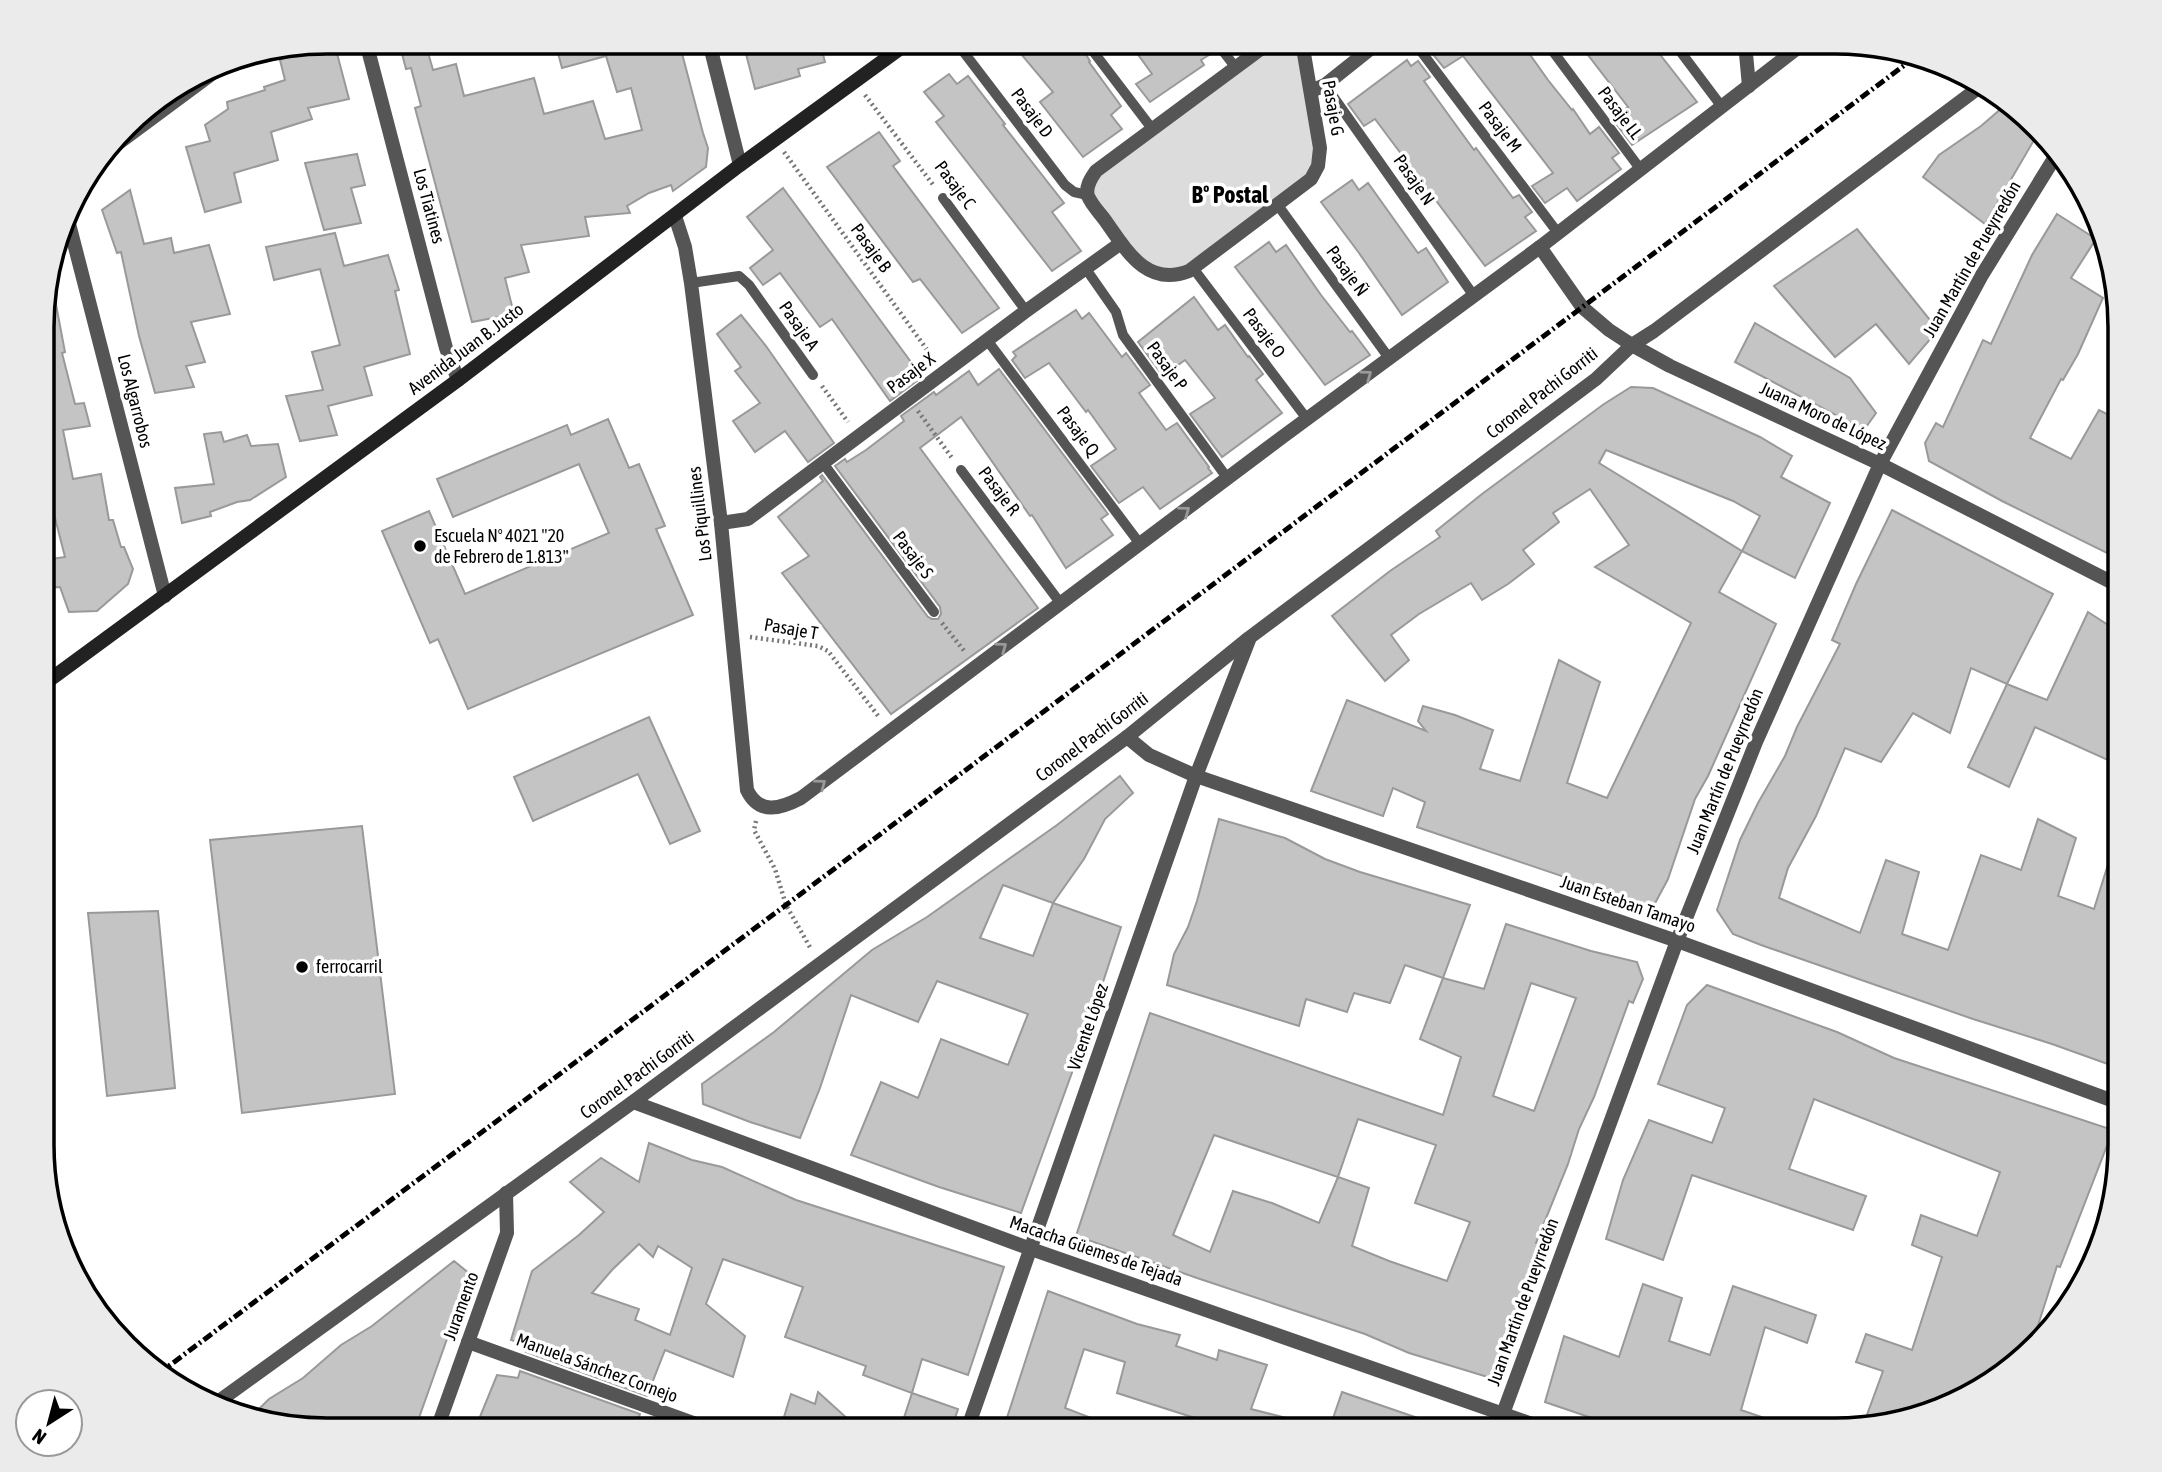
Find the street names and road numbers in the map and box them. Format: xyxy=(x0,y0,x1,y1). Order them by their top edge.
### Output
street label: Pasaje G xyxy=(1318,79,1349,137)
street label: Pasaje LL xyxy=(1594,82,1647,143)
street label: Pasaje D xyxy=(1007,84,1058,142)
street label: Pasaje M xyxy=(1474,97,1526,156)
street label: Pasaje N xyxy=(1389,150,1439,209)
street label: Pasaje C xyxy=(931,157,980,213)
street label: Los Tiatines xyxy=(409,166,450,246)
street label: Juan Martín de Pueyrredón xyxy=(1918,177,2025,340)
street label: Pasaje B xyxy=(847,219,896,276)
street label: Pasaje Ñ xyxy=(1322,241,1373,300)
street label: Pasaje A xyxy=(775,297,824,354)
street label: Avenida Juan B. Justo xyxy=(404,298,528,399)
street label: Pasaje O xyxy=(1239,304,1290,362)
street label: Pasaje P xyxy=(1143,337,1192,394)
street label: Coronel Pachi Gorriti xyxy=(1482,343,1602,443)
street label: Pasaje X xyxy=(883,347,939,397)
street label: Los Algarrobos xyxy=(114,352,157,450)
street label: Juana Moro de López xyxy=(1757,377,1890,454)
street label: Pasaje Q xyxy=(1053,402,1104,460)
street label: Pasaje R xyxy=(974,462,1024,519)
street label: Los Piquillines xyxy=(683,466,716,563)
street label: Pasaje S xyxy=(889,527,938,583)
street label: Pasaje T xyxy=(763,613,820,644)
street label: Juan Martín de Pueyrredón xyxy=(1682,685,1767,857)
street label: Coronel Pachi Gorriti xyxy=(1031,687,1152,786)
street label: Juan Esteban Tamayo xyxy=(1558,871,1698,936)
street label: Vicente López xyxy=(1063,980,1112,1073)
street label: Coronel Pachi Gorriti xyxy=(576,1026,698,1123)
street label: Macacha Güemes de Tejada xyxy=(1007,1211,1185,1290)
street label: Juan Martín de Pueyrredón xyxy=(1482,1215,1563,1388)
street label: Juramento xyxy=(439,1269,483,1343)
street label: Manuela Sánchez Cornejo xyxy=(514,1329,681,1406)

